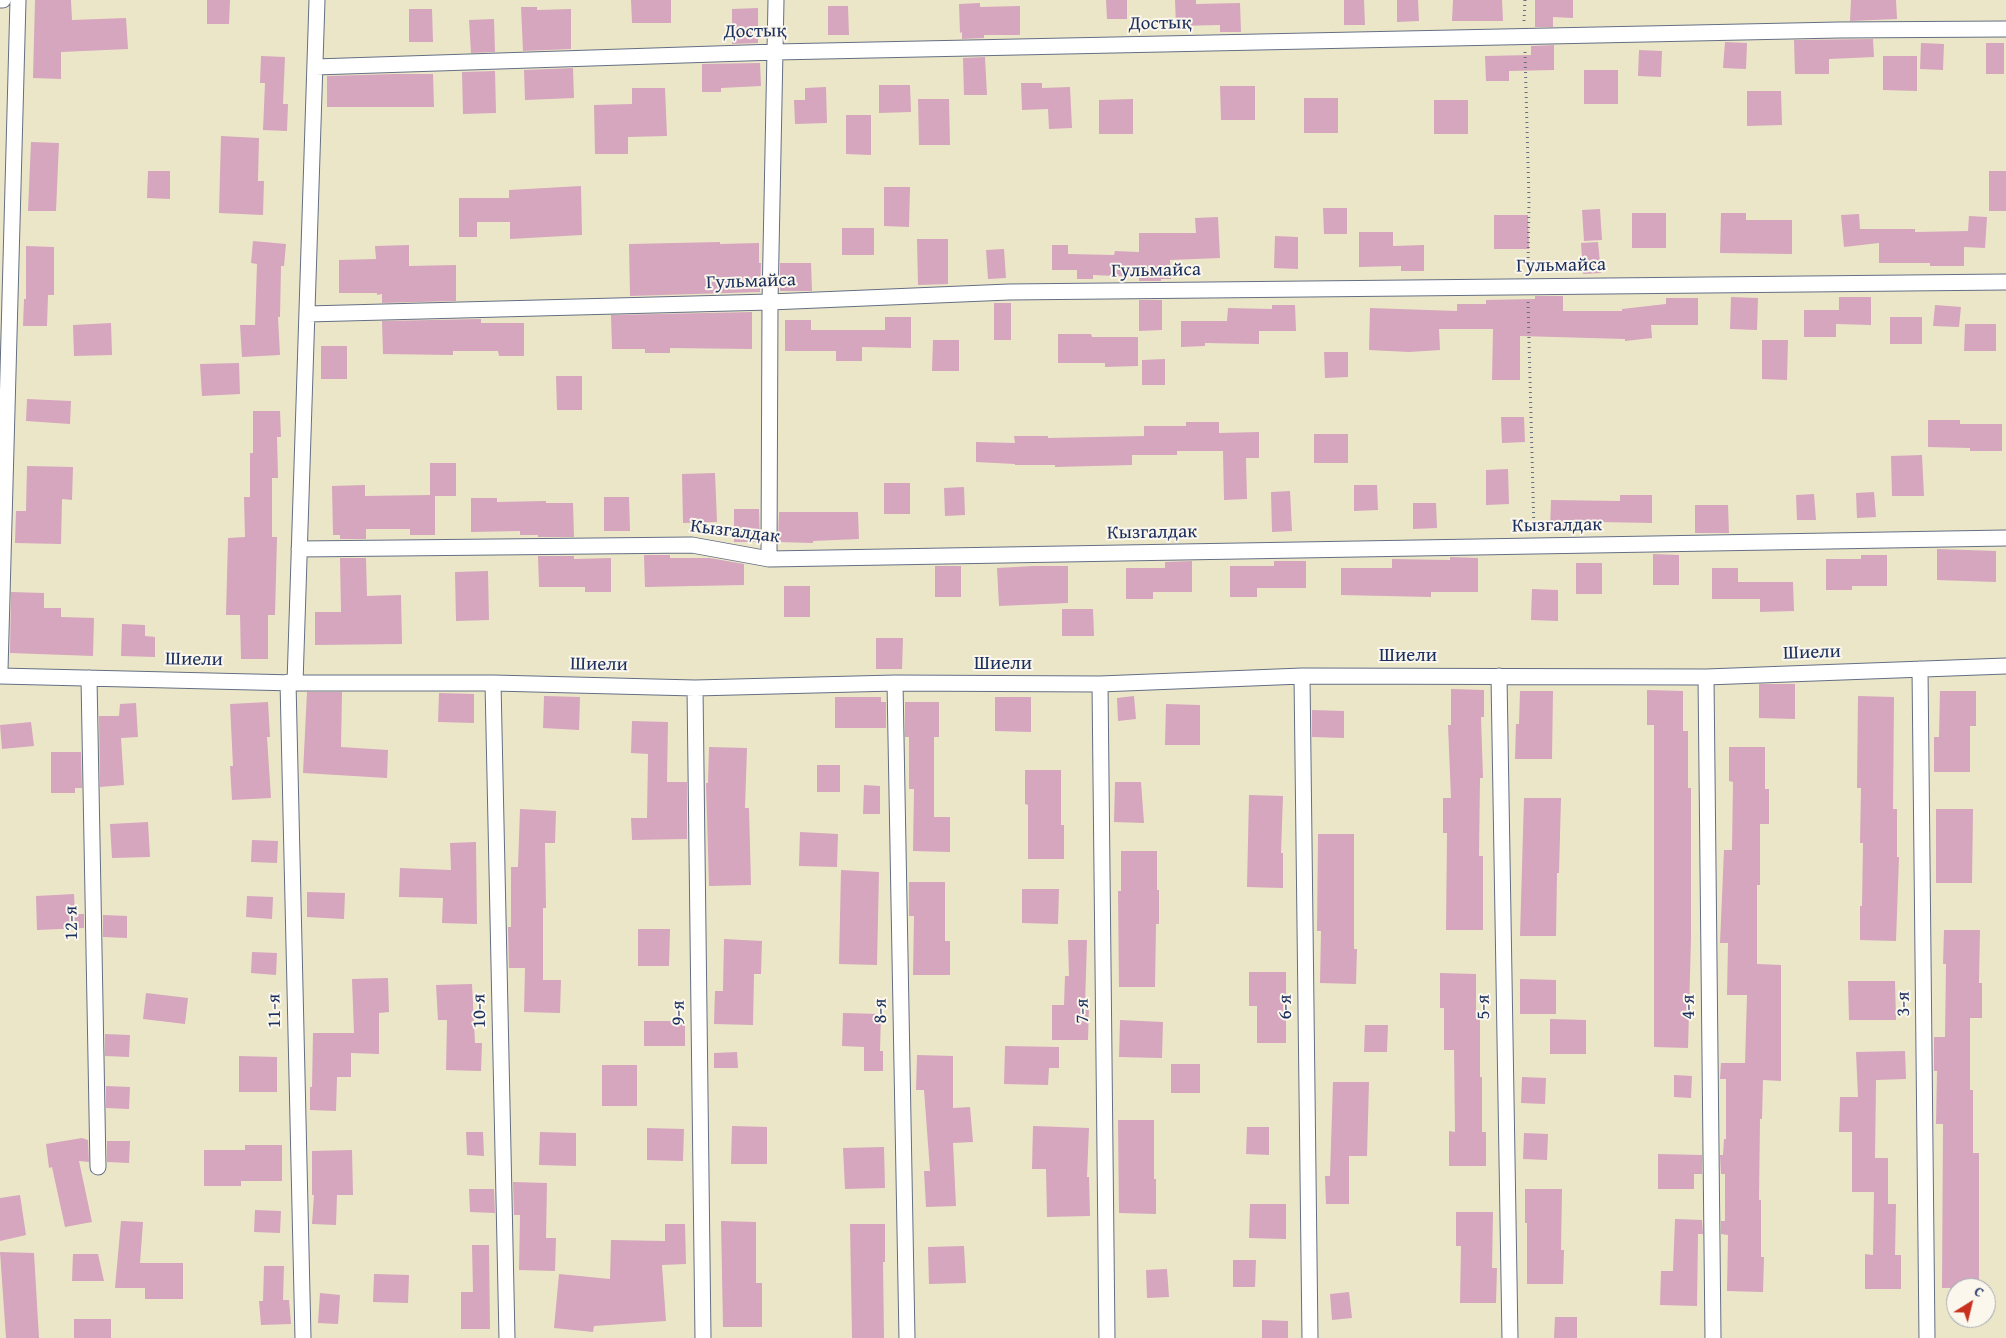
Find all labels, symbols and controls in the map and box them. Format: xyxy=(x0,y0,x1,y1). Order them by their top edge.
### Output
street label: Достық xyxy=(1128,12,1192,36)
street label: Достық xyxy=(723,20,787,44)
street label: Гульмайса xyxy=(1516,254,1606,278)
street label: Гульмайса xyxy=(1111,259,1201,283)
street label: Гульмайса xyxy=(706,269,796,295)
street label: Кызгалдак xyxy=(1512,514,1602,538)
street label: Кызгалдак xyxy=(689,515,781,549)
street label: Кызгалдак xyxy=(1107,521,1197,545)
street label: Шиели xyxy=(1783,641,1841,665)
street label: Шиели xyxy=(1379,645,1437,667)
street label: Шиели xyxy=(165,648,223,672)
street label: Шиели xyxy=(570,653,628,677)
street label: Шиели xyxy=(974,653,1032,675)
street label: 12-я xyxy=(60,906,84,940)
street label: 3-я xyxy=(1892,991,1916,1017)
street label: 11-я xyxy=(263,994,287,1028)
street label: 10-я xyxy=(468,994,492,1028)
street label: 6-я xyxy=(1274,994,1298,1020)
street label: 5-я xyxy=(1472,994,1496,1020)
street label: 4-я xyxy=(1677,994,1701,1020)
street label: 8-я xyxy=(869,998,893,1024)
street label: 7-я xyxy=(1071,998,1095,1024)
street label: 9-я xyxy=(667,1000,691,1026)
north arrow xyxy=(1946,1278,1996,1328)
text: С xyxy=(1970,1281,1988,1302)

